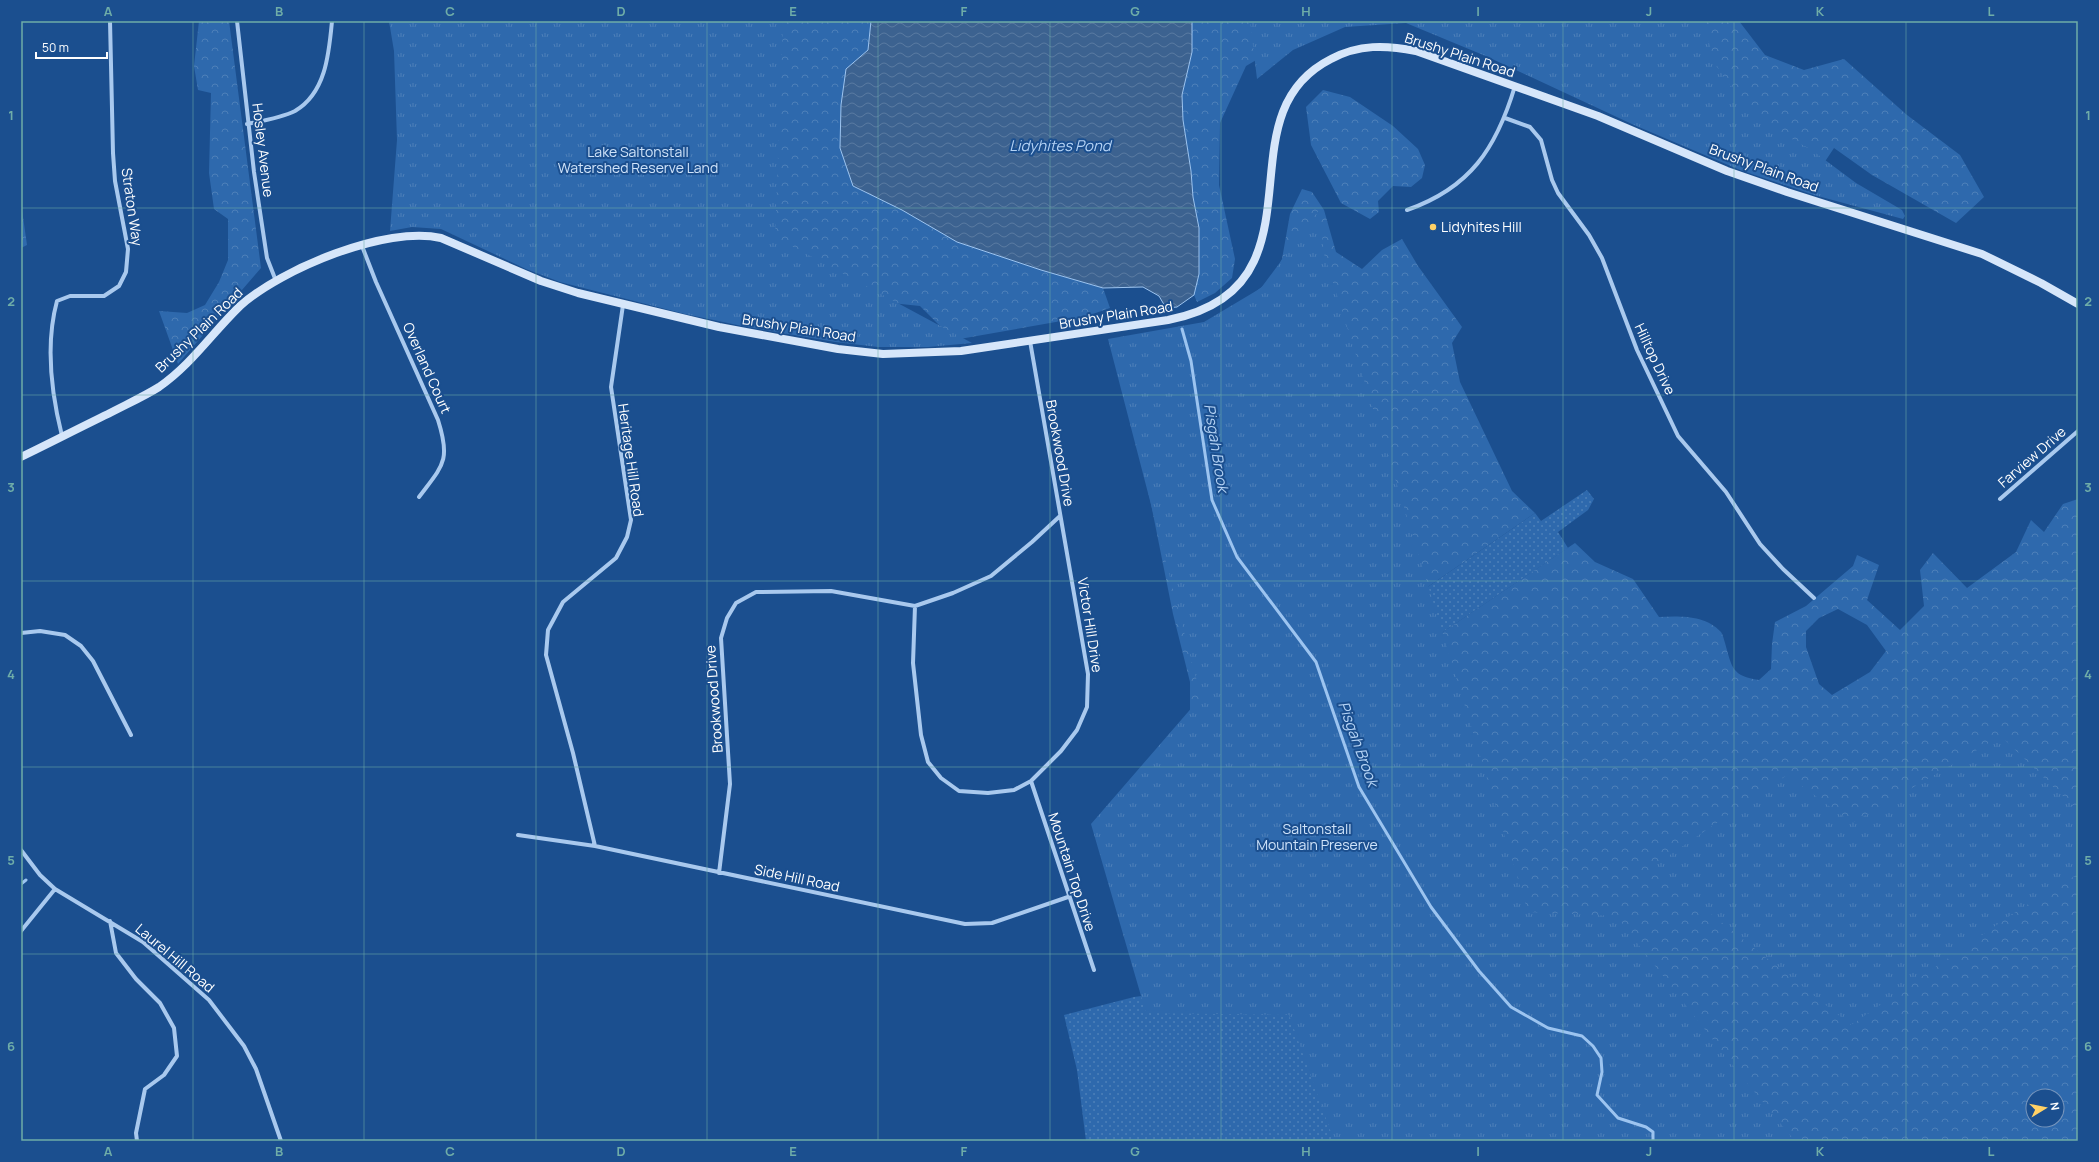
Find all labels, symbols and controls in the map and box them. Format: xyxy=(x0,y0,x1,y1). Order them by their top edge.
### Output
text: A xyxy=(104,2,113,20)
text: B xyxy=(275,2,283,20)
text: C xyxy=(445,2,455,20)
text: D xyxy=(616,2,626,20)
text: E xyxy=(789,2,797,20)
text: F xyxy=(961,2,968,20)
text: G xyxy=(1130,2,1140,20)
text: H xyxy=(1301,2,1311,20)
text: I xyxy=(1476,2,1480,20)
text: J xyxy=(1646,2,1652,20)
text: K xyxy=(1816,2,1825,20)
text: L xyxy=(1988,2,1995,20)
street label: Brushy Plain Road xyxy=(1403,28,1518,81)
scale bar xyxy=(36,34,107,60)
text: 50 m xyxy=(42,39,69,56)
street label: Hosley Avenue xyxy=(248,102,279,198)
text: 1 xyxy=(8,106,14,124)
text: 1 xyxy=(2085,106,2091,124)
water label: Lidyhites Pond xyxy=(1009,135,1113,156)
street label: Brushy Plain Road xyxy=(1707,139,1821,196)
park label: Lake Saltonstall Watershed Reserve Land xyxy=(558,142,718,177)
street label: Straton Way xyxy=(118,167,147,248)
place label: Lidyhites Hill xyxy=(1441,217,1522,236)
marker: Lidyhites Hill xyxy=(1428,222,1438,232)
street label: Brushy Plain Road xyxy=(151,283,247,376)
text: 2 xyxy=(7,292,15,310)
text: 2 xyxy=(2084,292,2092,310)
street label: Brushy Plain Road xyxy=(1058,296,1174,333)
street label: Brushy Plain Road xyxy=(741,309,857,346)
street label: Overland Court xyxy=(399,319,456,417)
street label: Hilltop Drive xyxy=(1631,320,1680,398)
street label: Brookwood Drive xyxy=(1042,398,1079,508)
street label: Heritage Hill Road xyxy=(614,402,649,518)
water label: Pisgah Brook xyxy=(1199,402,1234,496)
street label: Farview Drive xyxy=(1994,422,2070,491)
text: 3 xyxy=(7,478,15,496)
text: 3 xyxy=(2084,478,2092,496)
street label: Victor Hill Drive xyxy=(1074,576,1107,674)
street label: Brookwood Drive xyxy=(700,645,727,753)
text: 4 xyxy=(7,665,15,683)
text: 4 xyxy=(2084,665,2092,683)
water label: Pisgah Brook xyxy=(1333,698,1384,792)
street label: Mountain Top Drive xyxy=(1044,810,1101,934)
park label: Saltonstall Mountain Preserve xyxy=(1256,819,1378,854)
text: 5 xyxy=(7,851,15,869)
text: 5 xyxy=(2084,851,2092,869)
street label: Side Hill Road xyxy=(753,859,841,896)
street label: Laurel Hill Road xyxy=(132,919,219,996)
text: 6 xyxy=(7,1037,15,1055)
text: 6 xyxy=(2084,1037,2092,1055)
north arrow xyxy=(2025,1088,2065,1128)
text: N xyxy=(2047,1101,2063,1111)
text: A xyxy=(104,1142,113,1160)
text: B xyxy=(275,1142,283,1160)
text: C xyxy=(445,1142,455,1160)
text: D xyxy=(616,1142,626,1160)
text: E xyxy=(789,1142,797,1160)
text: F xyxy=(961,1142,968,1160)
text: G xyxy=(1130,1142,1140,1160)
text: H xyxy=(1301,1142,1311,1160)
text: I xyxy=(1476,1142,1480,1160)
text: J xyxy=(1646,1142,1652,1160)
text: K xyxy=(1816,1142,1825,1160)
text: L xyxy=(1988,1142,1995,1160)

